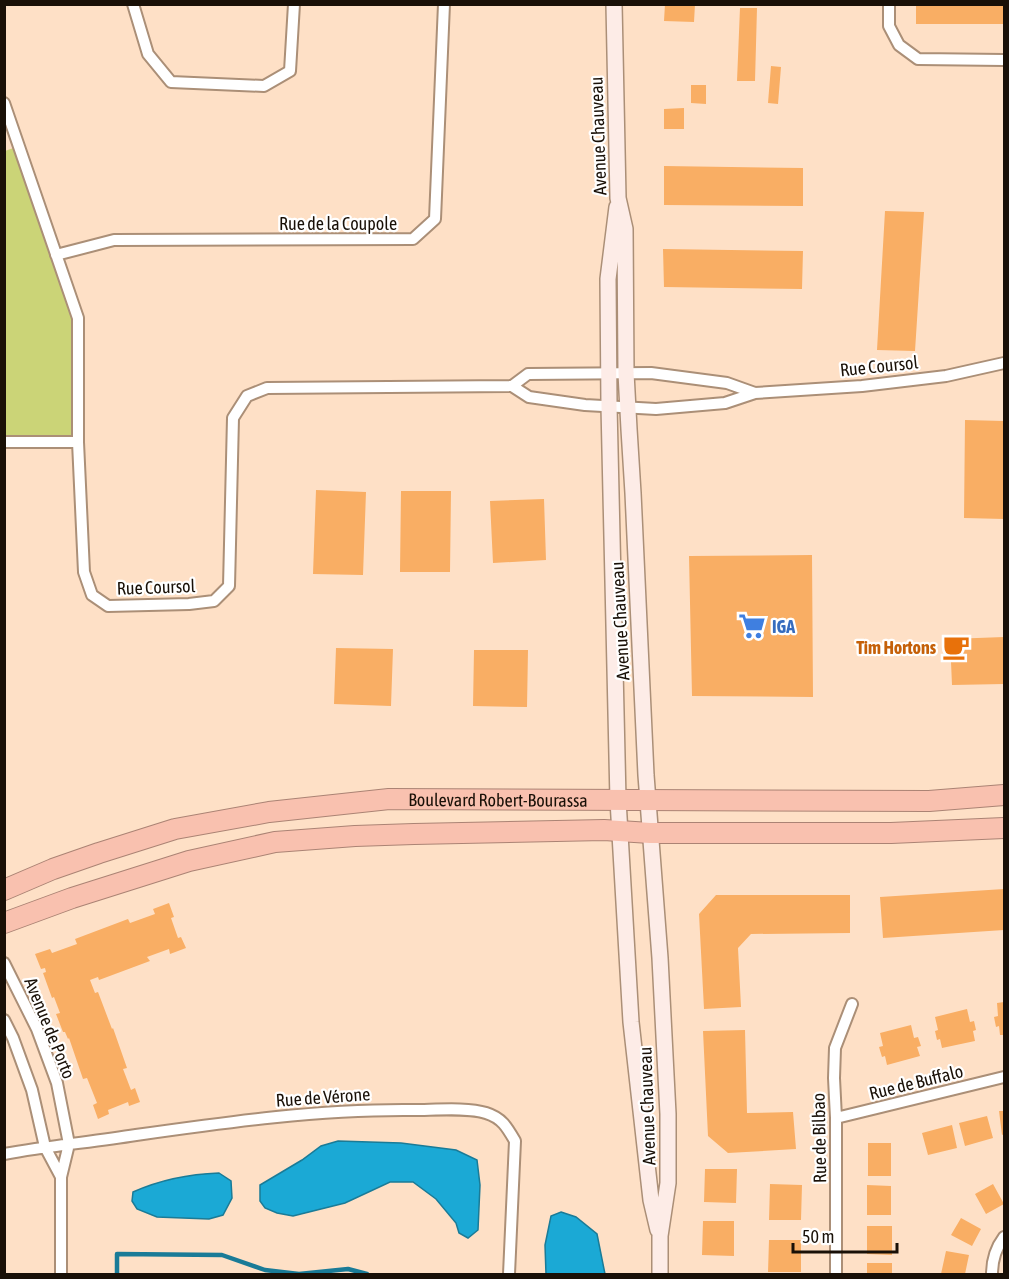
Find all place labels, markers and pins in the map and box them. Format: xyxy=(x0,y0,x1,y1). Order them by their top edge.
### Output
supermarket icon: IGA xyxy=(737,611,767,641)
place label: IGA xyxy=(772,616,795,637)
cafe icon: Tim Hortons xyxy=(941,632,971,662)
place label: Tim Hortons xyxy=(856,637,937,658)

